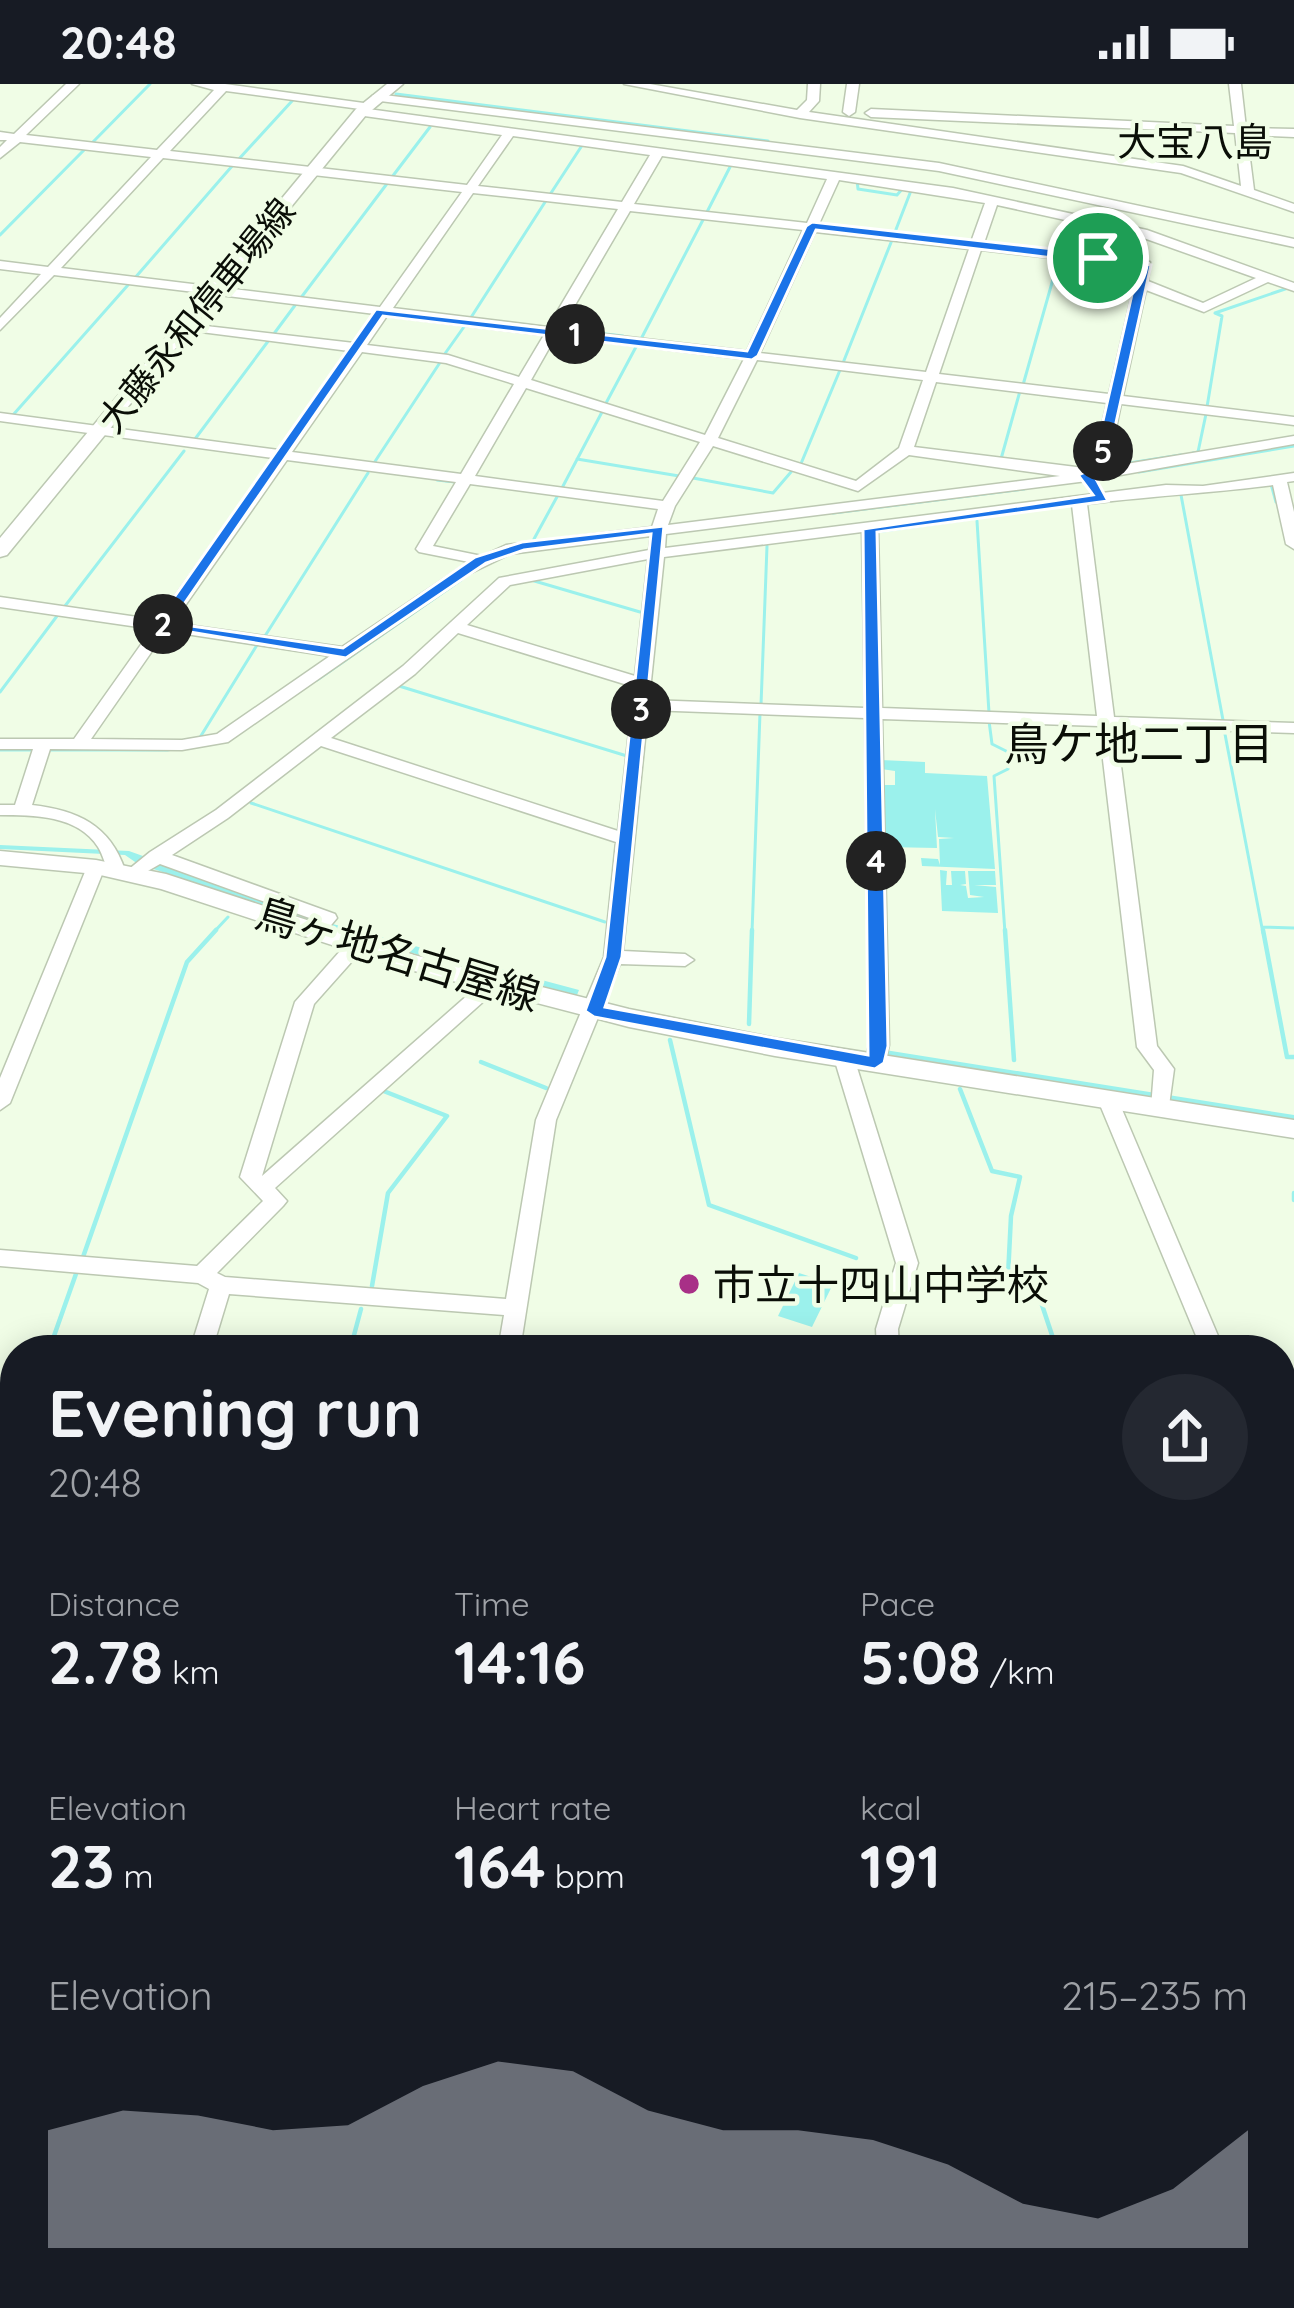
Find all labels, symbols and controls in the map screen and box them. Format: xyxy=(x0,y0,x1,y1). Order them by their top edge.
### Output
text: 20:48 xyxy=(60,14,177,70)
district label: 大宝八島 xyxy=(1117,117,1273,166)
street label: 大藤永和停車場線 xyxy=(88,189,304,441)
pin xyxy=(1047,207,1149,309)
icon: arrive xyxy=(1065,225,1131,291)
pin: 1 xyxy=(545,304,605,364)
text: 1 xyxy=(569,313,581,354)
pin: 5 xyxy=(1073,421,1133,481)
text: 5 xyxy=(1093,430,1113,471)
pin: 2 xyxy=(133,594,193,654)
text: 2 xyxy=(154,603,172,644)
pin: 3 xyxy=(611,679,671,739)
text: 3 xyxy=(632,688,650,729)
district label: 鳥ケ地二丁目 xyxy=(1004,715,1274,771)
pin: 4 xyxy=(846,831,906,891)
text: 4 xyxy=(866,840,886,881)
street label: 鳥ヶ地名古屋線 xyxy=(250,886,546,1022)
place label: 市立十四山中学校 xyxy=(713,1258,1049,1311)
marker: 市立十四山中学校 xyxy=(676,1271,702,1297)
text: Evening run xyxy=(48,1371,422,1454)
button: share xyxy=(1122,1374,1248,1500)
text: 20:48 xyxy=(48,1458,142,1507)
text: Distance xyxy=(48,1583,180,1624)
text: Time xyxy=(454,1583,530,1624)
text: Pace xyxy=(860,1583,935,1624)
text: 2.78 xyxy=(48,1624,163,1699)
text: 14:16 xyxy=(454,1624,586,1699)
text: 5:08 xyxy=(860,1624,981,1699)
text: km xyxy=(163,1651,220,1692)
text: /km xyxy=(981,1651,1055,1692)
text: Elevation xyxy=(48,1787,187,1828)
text: Heart rate xyxy=(454,1787,611,1828)
text: kcal xyxy=(860,1787,922,1828)
text: 23 xyxy=(48,1828,114,1903)
text: 164 xyxy=(454,1828,546,1903)
text: 191 xyxy=(860,1828,941,1903)
text: m xyxy=(114,1855,153,1896)
text: bpm xyxy=(546,1855,625,1896)
text: Elevation xyxy=(48,1971,212,2020)
text: 215–235 m xyxy=(1061,1971,1248,2020)

